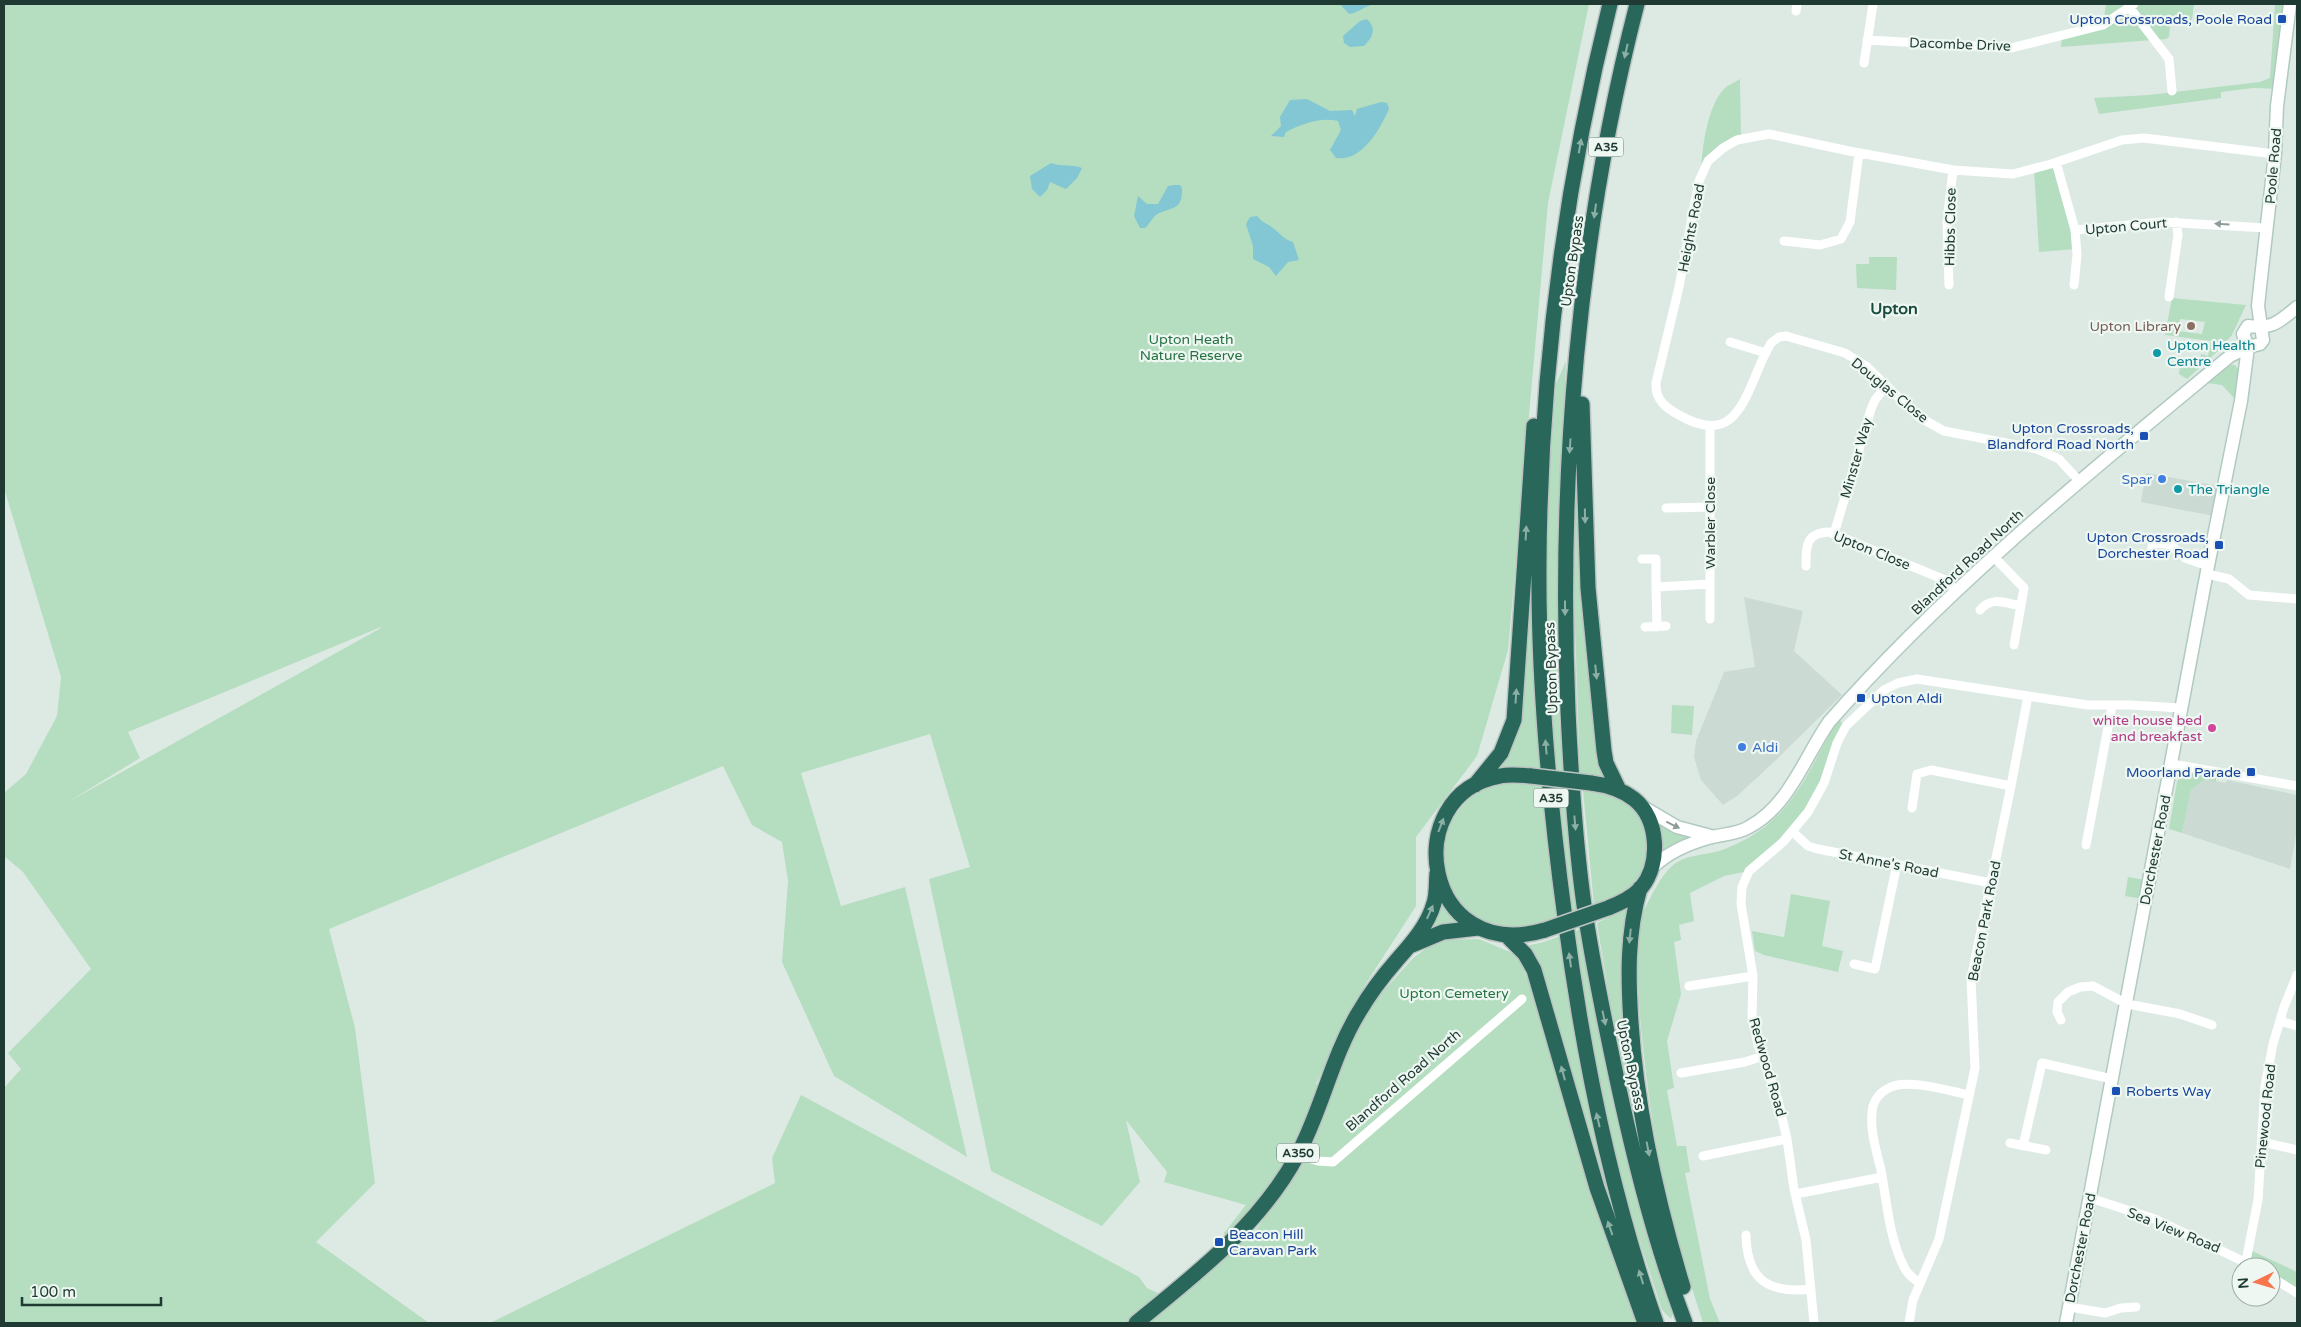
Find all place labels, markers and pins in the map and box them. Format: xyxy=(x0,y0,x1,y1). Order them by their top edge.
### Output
place label: Upton Crossroads, Poole Road xyxy=(2069,11,2272,28)
marker: Upton Crossroads, Poole Road xyxy=(2276,13,2288,25)
place label: Upton Library xyxy=(2089,318,2181,335)
marker: Upton Library xyxy=(2185,320,2197,332)
place label: Upton Health Centre xyxy=(2167,337,2256,370)
marker: Upton Health Centre xyxy=(2151,347,2163,359)
place label: Upton Crossroads, Blandford Road North xyxy=(1987,420,2134,453)
marker: Upton Crossroads, Blandford Road North xyxy=(2138,430,2150,442)
place label: Spar xyxy=(2121,471,2153,488)
marker: Spar xyxy=(2156,473,2168,485)
place label: The Triangle xyxy=(2188,481,2270,498)
marker: The Triangle xyxy=(2172,483,2184,495)
place label: Upton Crossroads, Dorchester Road xyxy=(2086,529,2209,562)
marker: Upton Crossroads, Dorchester Road xyxy=(2213,539,2225,551)
place label: Upton Aldi xyxy=(1871,690,1942,707)
marker: Upton Aldi xyxy=(1855,692,1867,704)
place label: white house bed and breakfast xyxy=(2093,712,2203,745)
marker: white house bed and breakfast xyxy=(2206,722,2218,734)
place label: Aldi xyxy=(1752,739,1778,756)
marker: Aldi xyxy=(1736,741,1748,753)
place label: Moorland Parade xyxy=(2126,764,2241,781)
marker: Moorland Parade xyxy=(2245,766,2257,778)
place label: Roberts Way xyxy=(2126,1083,2212,1100)
marker: Roberts Way xyxy=(2110,1085,2122,1097)
place label: Beacon Hill Caravan Park xyxy=(1229,1226,1317,1259)
marker: Beacon Hill Caravan Park xyxy=(1213,1236,1225,1248)

